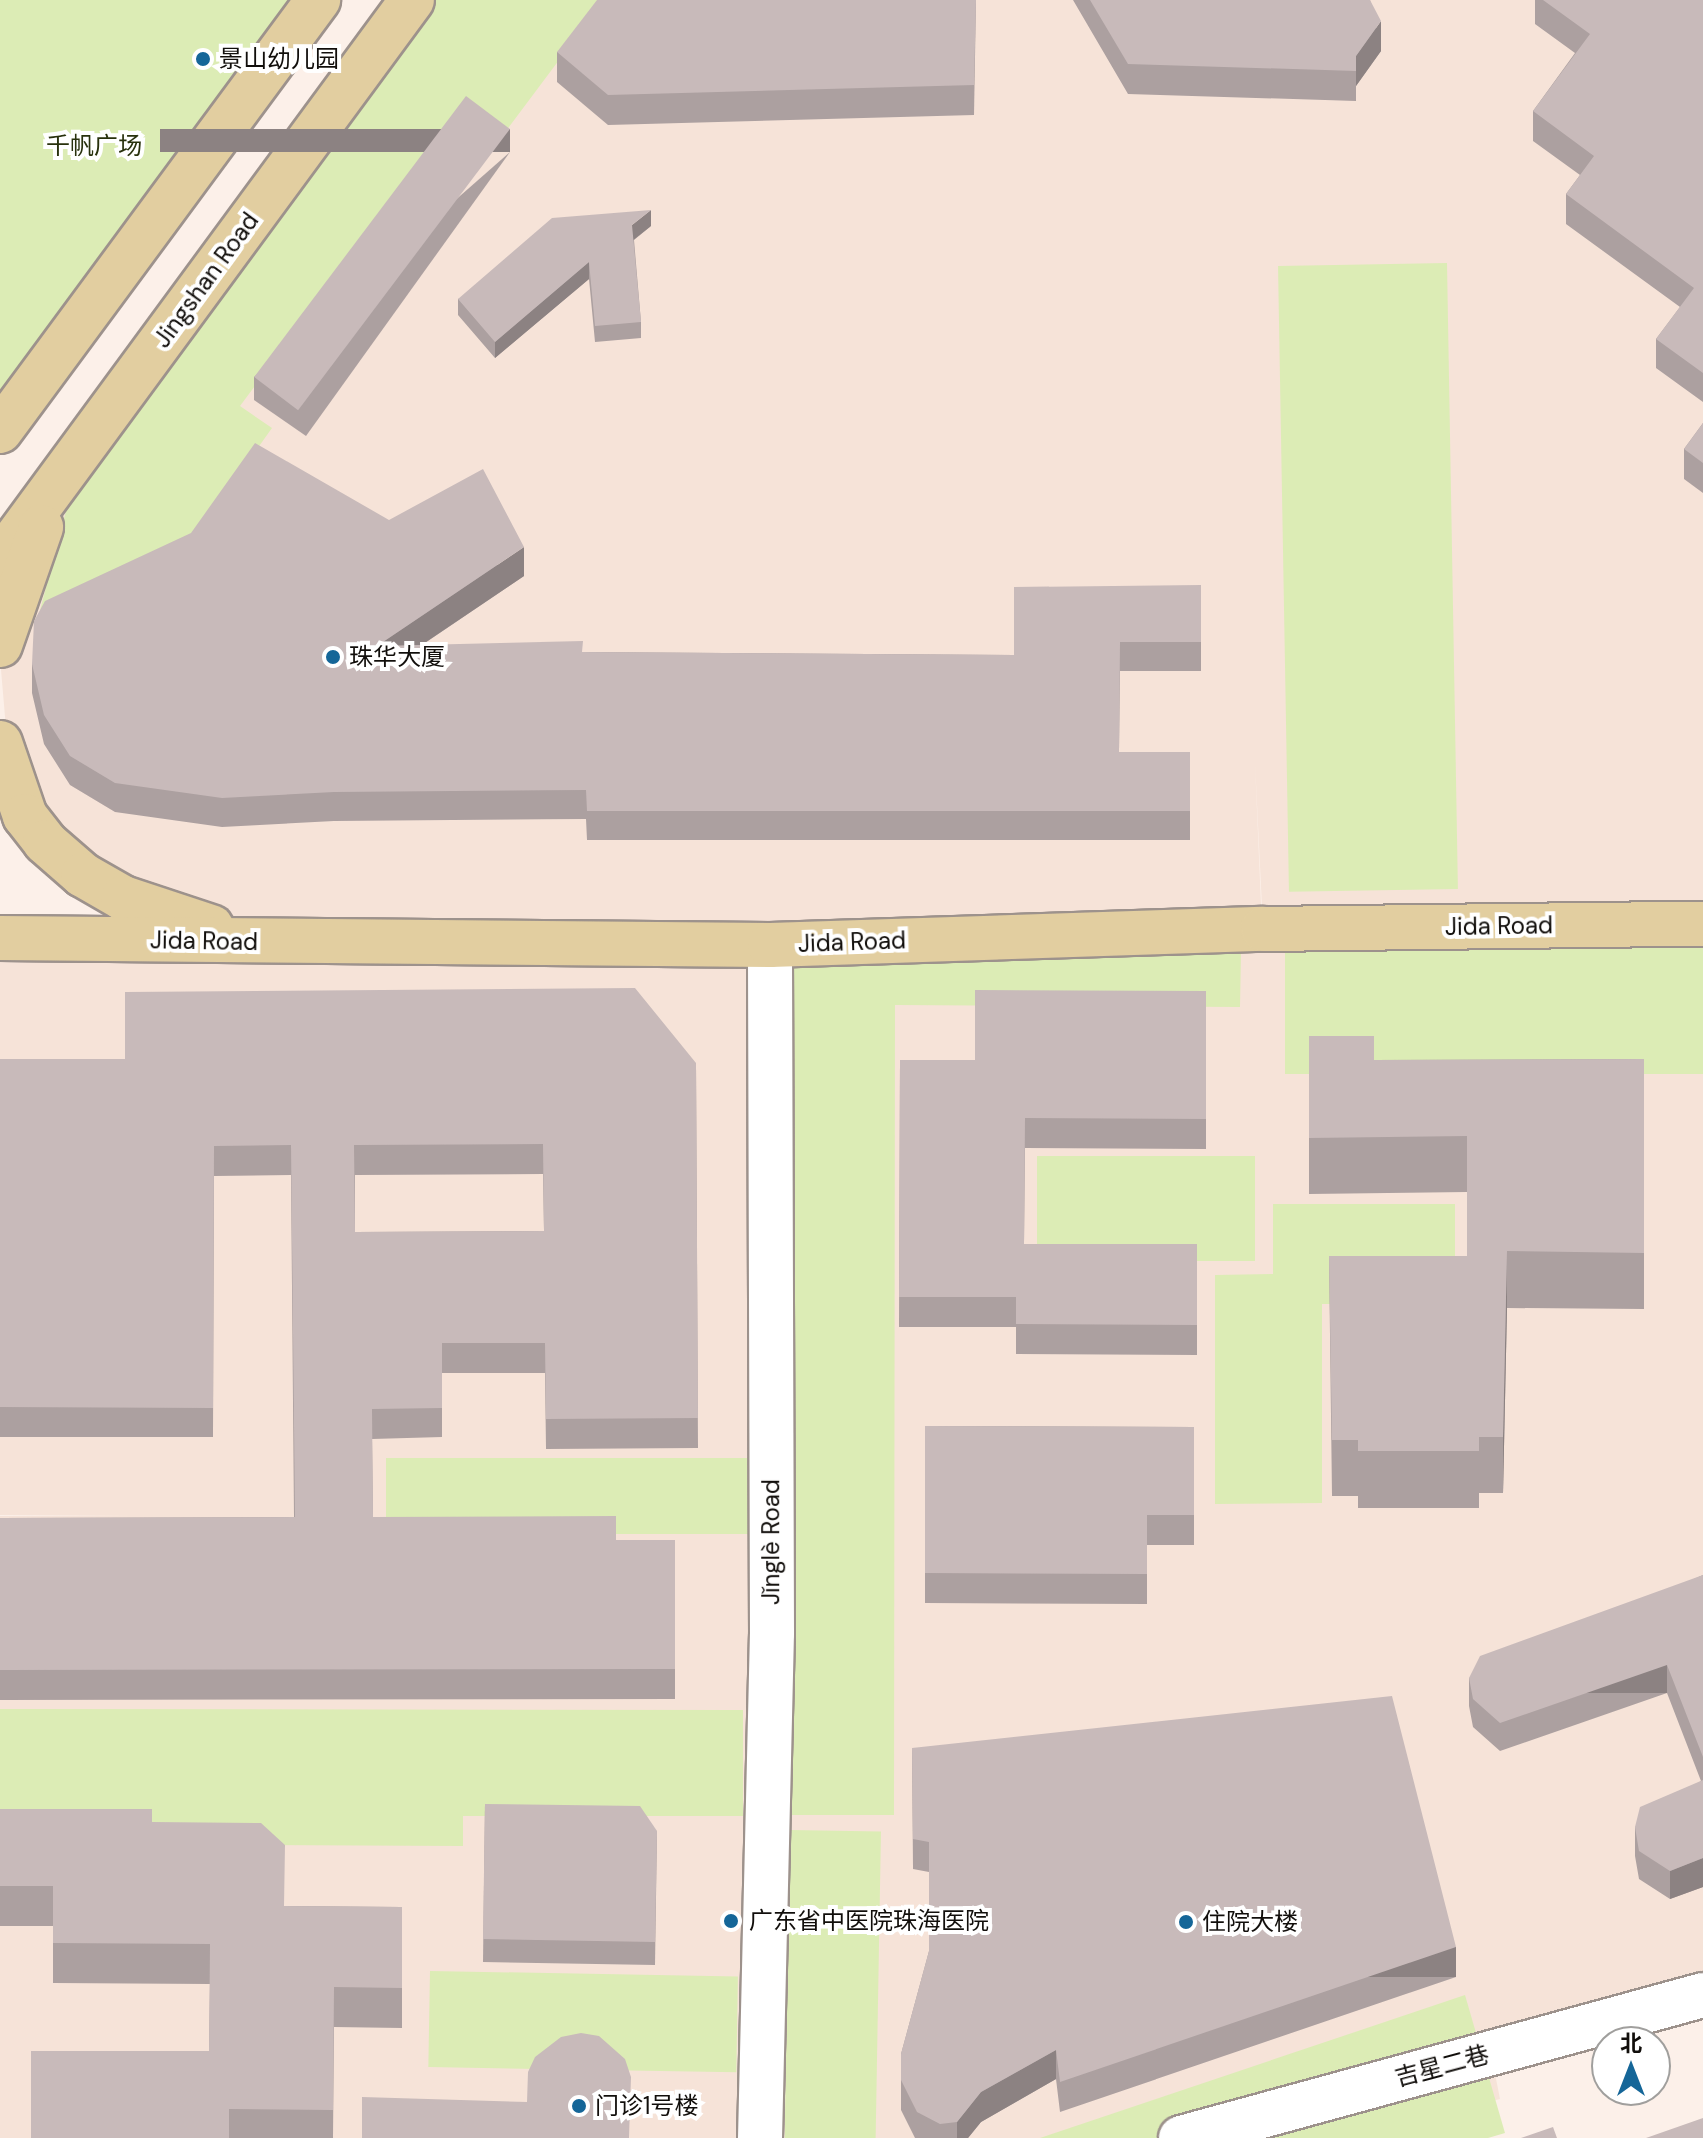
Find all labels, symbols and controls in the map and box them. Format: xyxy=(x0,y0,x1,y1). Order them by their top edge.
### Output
place label: 景山幼儿园 xyxy=(219,45,339,73)
marker: 景山幼儿园 xyxy=(194,50,212,68)
park label: 千帆广场 xyxy=(46,132,142,160)
street label: Jingshan Road xyxy=(147,207,265,353)
place label: 珠华大厦 xyxy=(349,643,445,671)
marker: 珠华大厦 xyxy=(324,648,342,666)
street label: Jida Road xyxy=(1445,911,1553,941)
street label: Jida Road xyxy=(150,926,258,956)
street label: Jida Road xyxy=(797,926,907,958)
street label: Jǐnglè Road xyxy=(757,1479,785,1605)
place label: 广东省中医院珠海医院 xyxy=(749,1907,989,1935)
place label: 住院大楼 xyxy=(1202,1908,1298,1936)
marker: 广东省中医院珠海医院 xyxy=(720,1910,742,1932)
marker: 住院大楼 xyxy=(1177,1913,1195,1931)
north arrow xyxy=(1591,2026,1671,2106)
text: 北 xyxy=(1620,2029,1642,2058)
street label: 吉星二巷 xyxy=(1392,2040,1492,2092)
place label: 门诊1号楼 xyxy=(595,2092,698,2120)
marker: 门诊1号楼 xyxy=(570,2097,588,2115)

